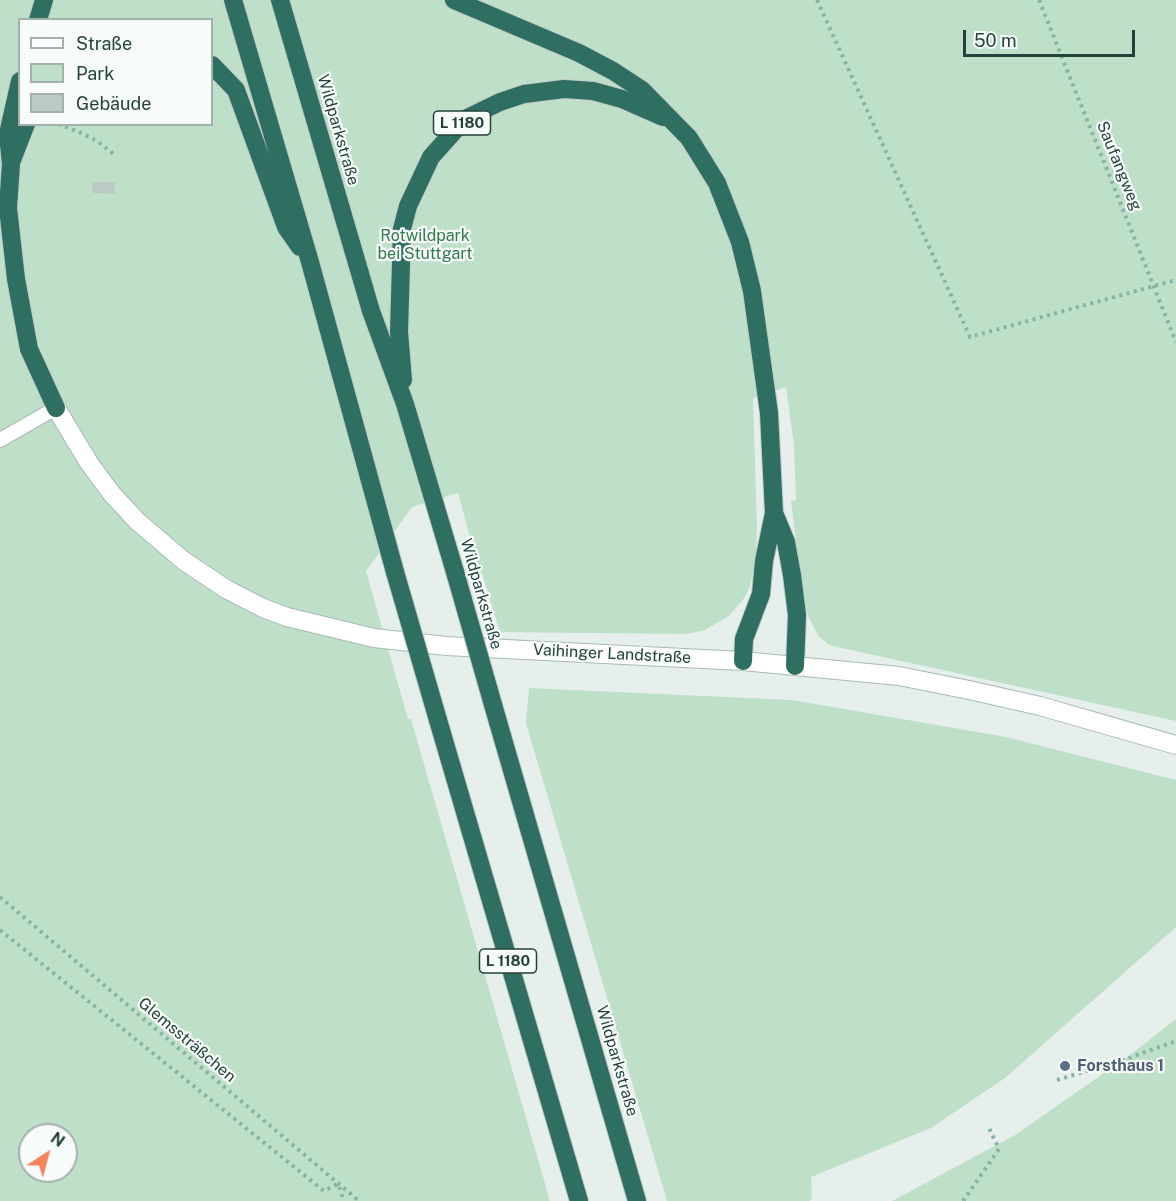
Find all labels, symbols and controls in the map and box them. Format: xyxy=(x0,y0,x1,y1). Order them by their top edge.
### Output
legend xyxy=(18,18,213,126)
scale bar xyxy=(966,18,1138,56)
text: 50 m xyxy=(974,30,1017,51)
text: Straße xyxy=(76,33,132,54)
text: Park xyxy=(76,63,114,84)
street label: Wildparkstraße xyxy=(313,72,363,188)
text: Gebäude xyxy=(76,93,151,114)
road number: L 1180 xyxy=(434,111,490,135)
street label: Saufangweg xyxy=(1092,119,1146,213)
park label: Rotwildpark bei Stuttgart xyxy=(378,226,472,264)
street label: Wildparkstraße xyxy=(456,536,506,652)
street label: Vaihinger Landstraße xyxy=(532,640,692,668)
road number: L 1180 xyxy=(480,949,536,973)
street label: Glemssträßchen xyxy=(134,994,240,1086)
street label: Wildparkstraße xyxy=(592,1003,642,1119)
place label: Forsthaus 1 xyxy=(1077,1056,1164,1076)
marker: Forsthaus 1 xyxy=(1058,1059,1072,1073)
north arrow xyxy=(18,1123,78,1183)
text: N xyxy=(47,1128,68,1151)

